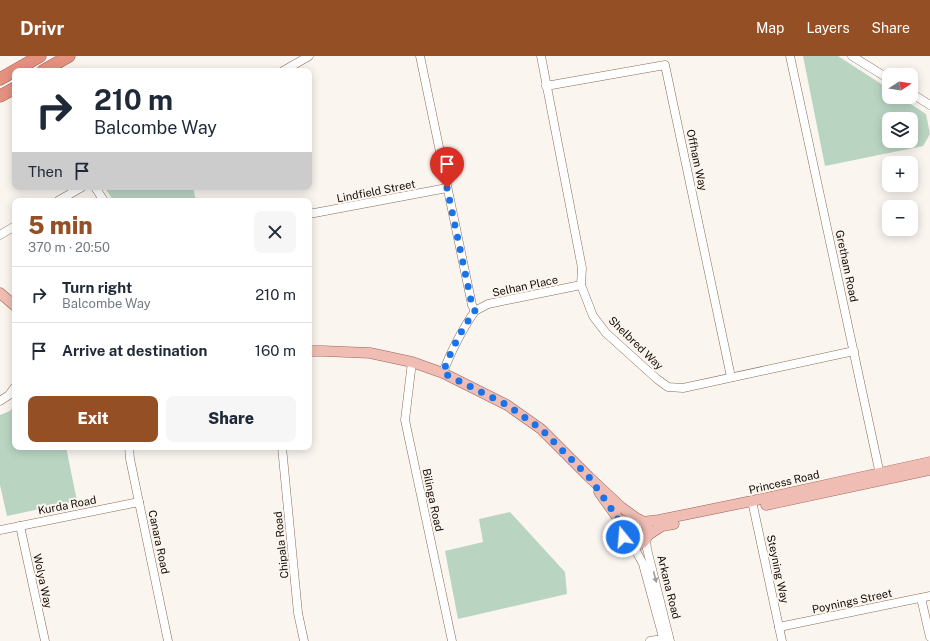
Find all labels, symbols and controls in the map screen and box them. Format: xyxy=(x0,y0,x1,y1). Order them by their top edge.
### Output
text: Drivr xyxy=(20,17,64,39)
text: Map xyxy=(756,20,784,36)
text: Layers xyxy=(806,20,850,36)
text: Share xyxy=(872,20,910,36)
north arrow xyxy=(882,68,918,104)
map controls xyxy=(882,68,918,236)
text: 210 m xyxy=(94,83,173,116)
icon: right xyxy=(28,84,80,136)
button: layers xyxy=(882,112,918,148)
text: Balcombe Way xyxy=(94,117,217,138)
street label: Offham Way xyxy=(685,128,709,192)
pin xyxy=(430,147,464,188)
icon: arrive xyxy=(436,153,458,175)
button: + xyxy=(882,156,918,192)
icon: arrive xyxy=(71,160,93,182)
text: Then xyxy=(28,163,63,180)
street label: Lindfield Street xyxy=(336,177,416,205)
button: − xyxy=(882,200,918,236)
text: 5 min xyxy=(28,211,93,239)
button: close xyxy=(254,211,296,253)
street label: Gretham Road xyxy=(834,229,860,303)
text: 370 m · 20:50 xyxy=(28,240,110,255)
street label: Selhan Place xyxy=(491,273,559,299)
text: Turn right xyxy=(62,279,132,296)
icon: right xyxy=(28,284,50,306)
text: 210 m xyxy=(255,286,296,303)
text: Balcombe Way xyxy=(62,296,151,311)
street label: Shelbred Way xyxy=(606,314,666,372)
icon: arrive xyxy=(28,340,50,362)
text: Arrive at destination xyxy=(62,342,207,359)
text: 160 m xyxy=(255,342,296,359)
button: Exit xyxy=(28,396,158,442)
button: Share xyxy=(166,396,296,442)
street label: Bilinga Road xyxy=(420,467,446,533)
street label: Princess Road xyxy=(747,468,821,496)
street label: Kurda Road xyxy=(37,493,97,517)
street label: Canara Road xyxy=(146,509,172,575)
street label: Chipala Road xyxy=(272,511,290,579)
position arrow xyxy=(602,516,644,558)
street label: Steyning Way xyxy=(765,534,791,605)
street label: Wolya Way xyxy=(31,553,55,609)
street label: Arkana Road xyxy=(655,554,683,620)
one-way arrow xyxy=(652,571,658,583)
street label: Poynings Street xyxy=(811,587,893,615)

